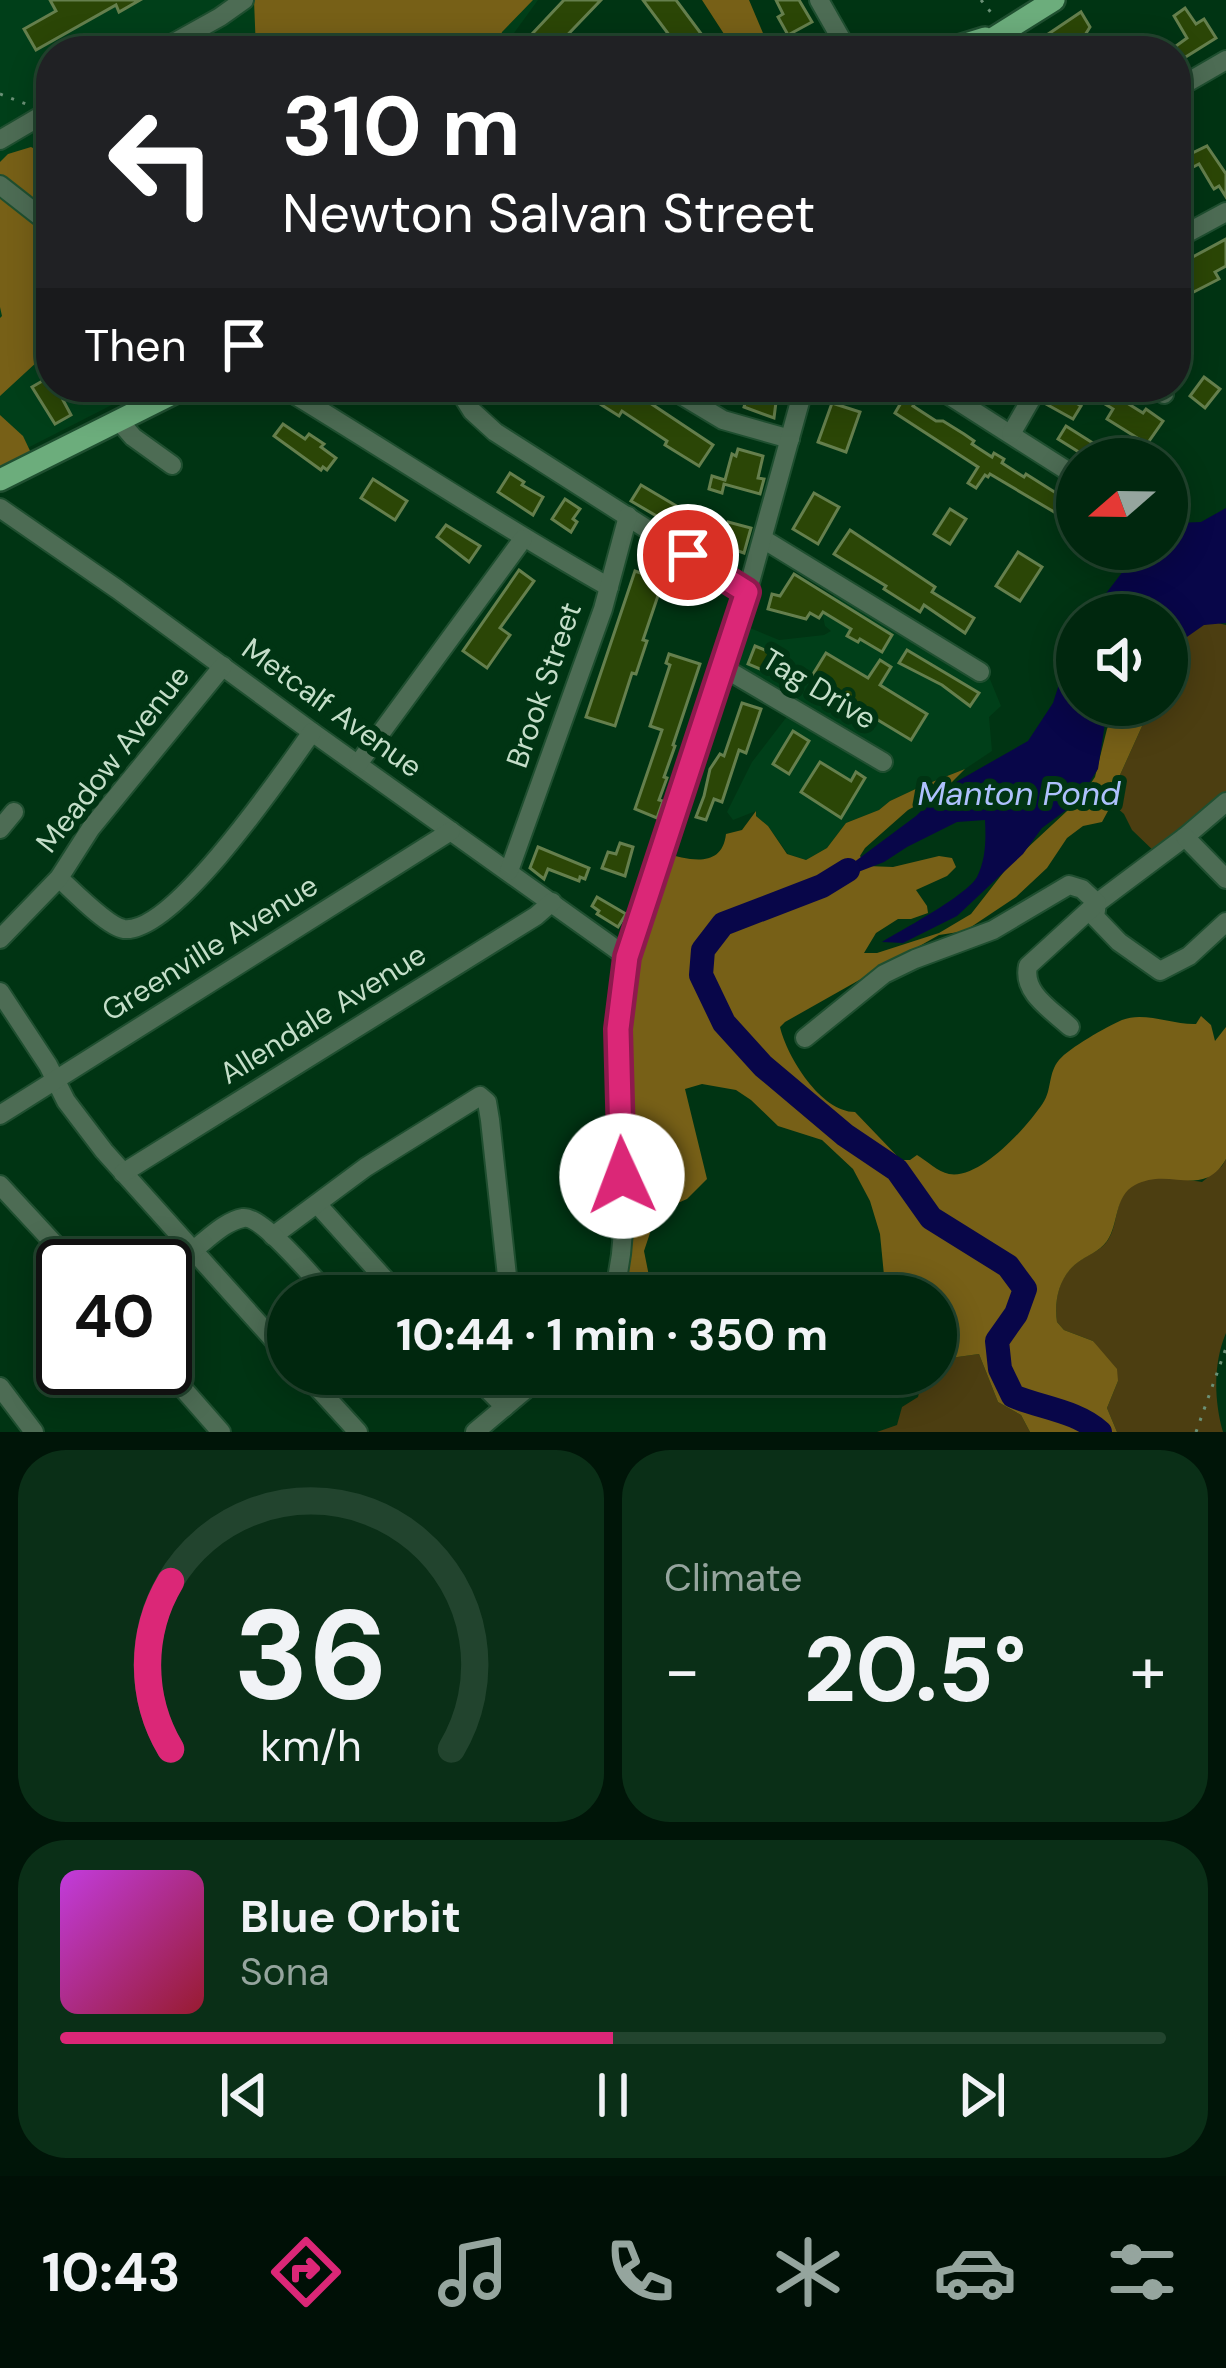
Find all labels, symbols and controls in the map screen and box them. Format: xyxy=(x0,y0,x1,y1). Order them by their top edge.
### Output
text: 310 m xyxy=(282,72,521,181)
icon: left xyxy=(84,84,240,240)
text: Newton Salvan Street xyxy=(282,178,816,249)
icon: arrive xyxy=(211,312,277,378)
text: Then xyxy=(84,316,187,375)
north arrow xyxy=(1056,438,1188,570)
map controls xyxy=(1056,438,1188,726)
pin xyxy=(637,504,739,606)
icon: arrive xyxy=(655,522,721,588)
button: sound xyxy=(1056,594,1188,726)
street label: Brook Street xyxy=(497,597,590,773)
street label: Metcalf Avenue xyxy=(235,629,430,786)
street label: Tag Drive xyxy=(755,639,884,738)
street label: Meadow Avenue xyxy=(27,657,198,860)
water label: Manton Pond xyxy=(918,772,1121,815)
street label: Greenville Avenue xyxy=(94,865,325,1030)
street label: Allendale Avenue xyxy=(212,934,433,1093)
position arrow xyxy=(559,1113,685,1239)
speed limit sign: 40 xyxy=(36,1239,192,1395)
text: 10:44 · 1 min · 350 m xyxy=(396,1305,828,1364)
text: Climate xyxy=(664,1552,802,1603)
text: 36 xyxy=(234,1574,388,1737)
text: 20.5° xyxy=(804,1612,1026,1729)
text: − xyxy=(664,1628,700,1713)
text: + xyxy=(1130,1628,1166,1713)
text: km/h xyxy=(260,1718,362,1774)
text: Blue Orbit xyxy=(240,1887,461,1946)
text: Sona xyxy=(240,1946,329,1997)
icon: previous xyxy=(211,2062,277,2128)
icon: pause xyxy=(580,2062,646,2128)
icon: next xyxy=(949,2062,1015,2128)
icon: directions xyxy=(264,2230,348,2314)
icon: music xyxy=(431,2230,515,2314)
icon: phone xyxy=(598,2230,682,2314)
icon: climate xyxy=(766,2230,850,2314)
icon: car xyxy=(933,2230,1017,2314)
icon: filters xyxy=(1100,2230,1184,2314)
text: 10:43 xyxy=(42,2237,181,2308)

